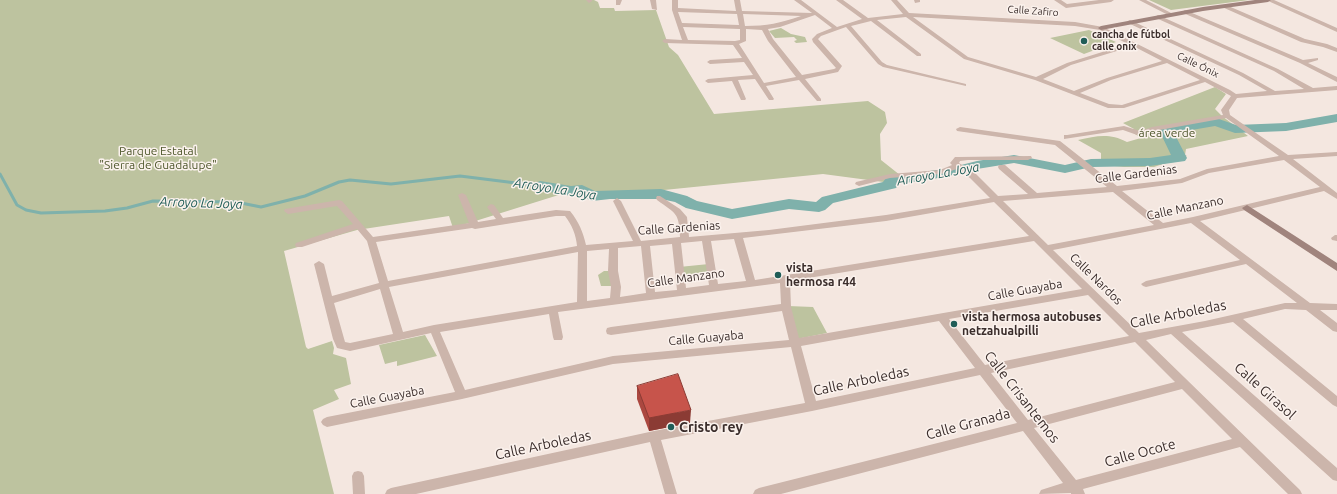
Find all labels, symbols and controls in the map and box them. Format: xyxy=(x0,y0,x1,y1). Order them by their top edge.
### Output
street label: Calle Zafiro xyxy=(1007,3,1059,19)
place label: cancha de fútbol calle onix xyxy=(1092,29,1170,52)
marker: cancha de fútbol calle onix xyxy=(1079,36,1089,46)
street label: Calle Ónix xyxy=(1175,50,1221,80)
park label: área verde xyxy=(1139,126,1195,140)
park label: Parque Estatal "Sierra de Guadalupe" xyxy=(99,144,217,172)
water label: Arroyo La Joya xyxy=(896,159,980,189)
street label: Calle Gardenias xyxy=(1094,162,1178,186)
water label: Arroyo La Joya xyxy=(513,175,597,203)
street label: Calle Manzano xyxy=(1145,193,1225,223)
water label: Arroyo La Joya xyxy=(159,194,243,212)
street label: Calle Gardenias xyxy=(637,218,721,238)
street label: Calle Nardos xyxy=(1067,250,1125,308)
place label: vista hermosa r44 xyxy=(786,261,856,289)
street label: Calle Manzano xyxy=(646,265,726,291)
marker: vista hermosa r44 xyxy=(773,270,783,280)
street label: Calle Guayaba xyxy=(987,276,1063,304)
street label: Calle Arboledas xyxy=(1128,296,1228,332)
place label: vista hermosa autobuses netzahualpilli xyxy=(962,310,1101,338)
marker: vista hermosa autobuses netzahualpilli xyxy=(949,319,959,329)
street label: Calle Guayaba xyxy=(668,328,744,348)
street label: Calle Crisantemos xyxy=(981,348,1063,446)
street label: Calle Girasol xyxy=(1231,359,1299,423)
street label: Calle Arboledas xyxy=(811,363,911,399)
street label: Calle Guayaba xyxy=(349,383,425,411)
street label: Calle Granada xyxy=(924,405,1012,443)
place label: Cristo rey xyxy=(679,419,743,435)
marker: Cristo rey xyxy=(666,422,676,432)
street label: Calle Arboledas xyxy=(493,427,593,463)
street label: Calle Ocote xyxy=(1103,435,1177,471)

